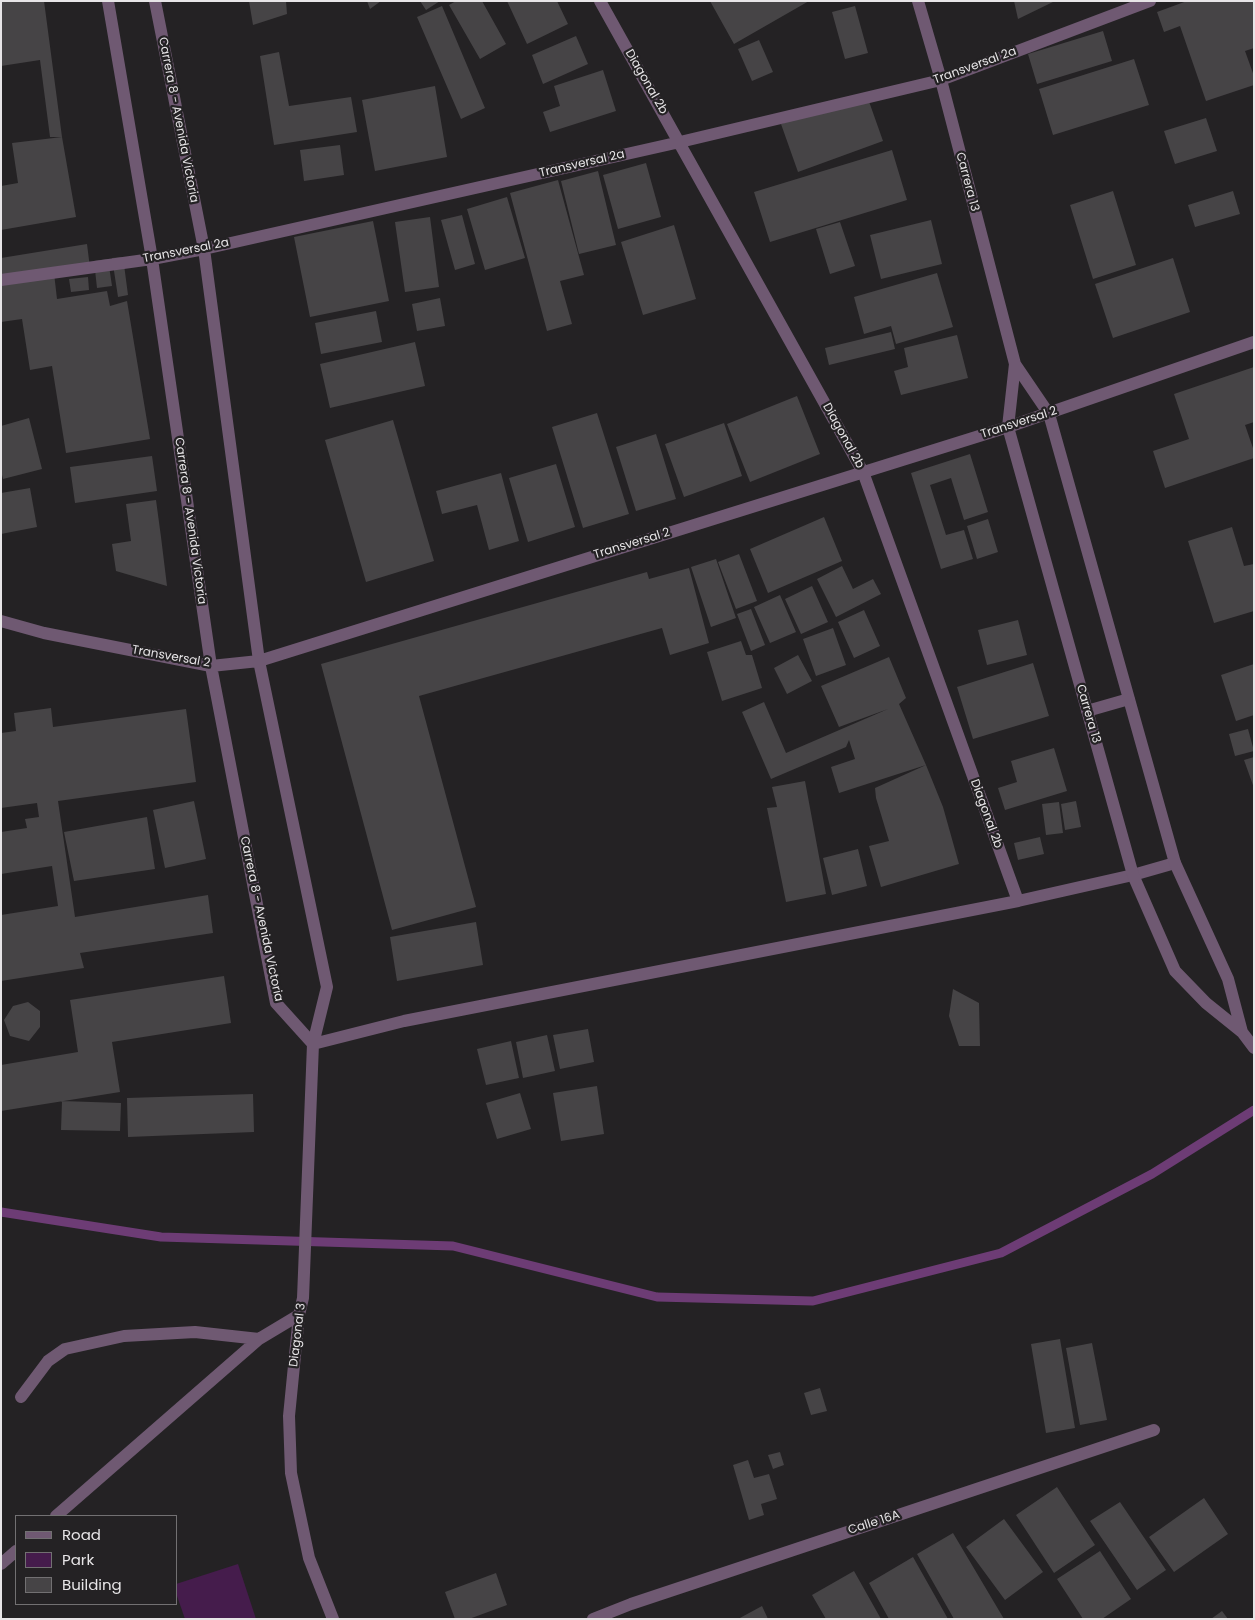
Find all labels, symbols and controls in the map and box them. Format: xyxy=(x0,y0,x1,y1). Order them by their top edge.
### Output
street label: Carrera 8 - Avenida Victoria xyxy=(155,36,201,204)
street label: Transversal 2a xyxy=(932,44,1018,88)
street label: Diagonal 2b xyxy=(622,47,670,117)
street label: Transversal 2a xyxy=(538,147,626,181)
street label: Carrera 13 xyxy=(952,151,982,213)
street label: Transversal 2a xyxy=(142,236,230,266)
street label: Diagonal 2b xyxy=(819,401,867,471)
street label: Transversal 2 xyxy=(979,404,1059,442)
street label: Carrera 8 - Avenida Victoria xyxy=(171,437,209,605)
street label: Transversal 2 xyxy=(592,526,672,562)
street label: Transversal 2 xyxy=(131,643,211,671)
street label: Carrera 13 xyxy=(1073,683,1103,745)
street label: Diagonal 2b xyxy=(967,778,1005,850)
street label: Carrera 8 - Avenida Victoria xyxy=(236,835,286,1003)
street label: Diagonal 3 xyxy=(287,1302,309,1368)
street label: Calle 16A xyxy=(846,1508,902,1538)
legend xyxy=(15,1515,178,1605)
text: Road xyxy=(62,1524,101,1545)
text: Park xyxy=(62,1549,94,1570)
text: Building xyxy=(62,1574,122,1595)

